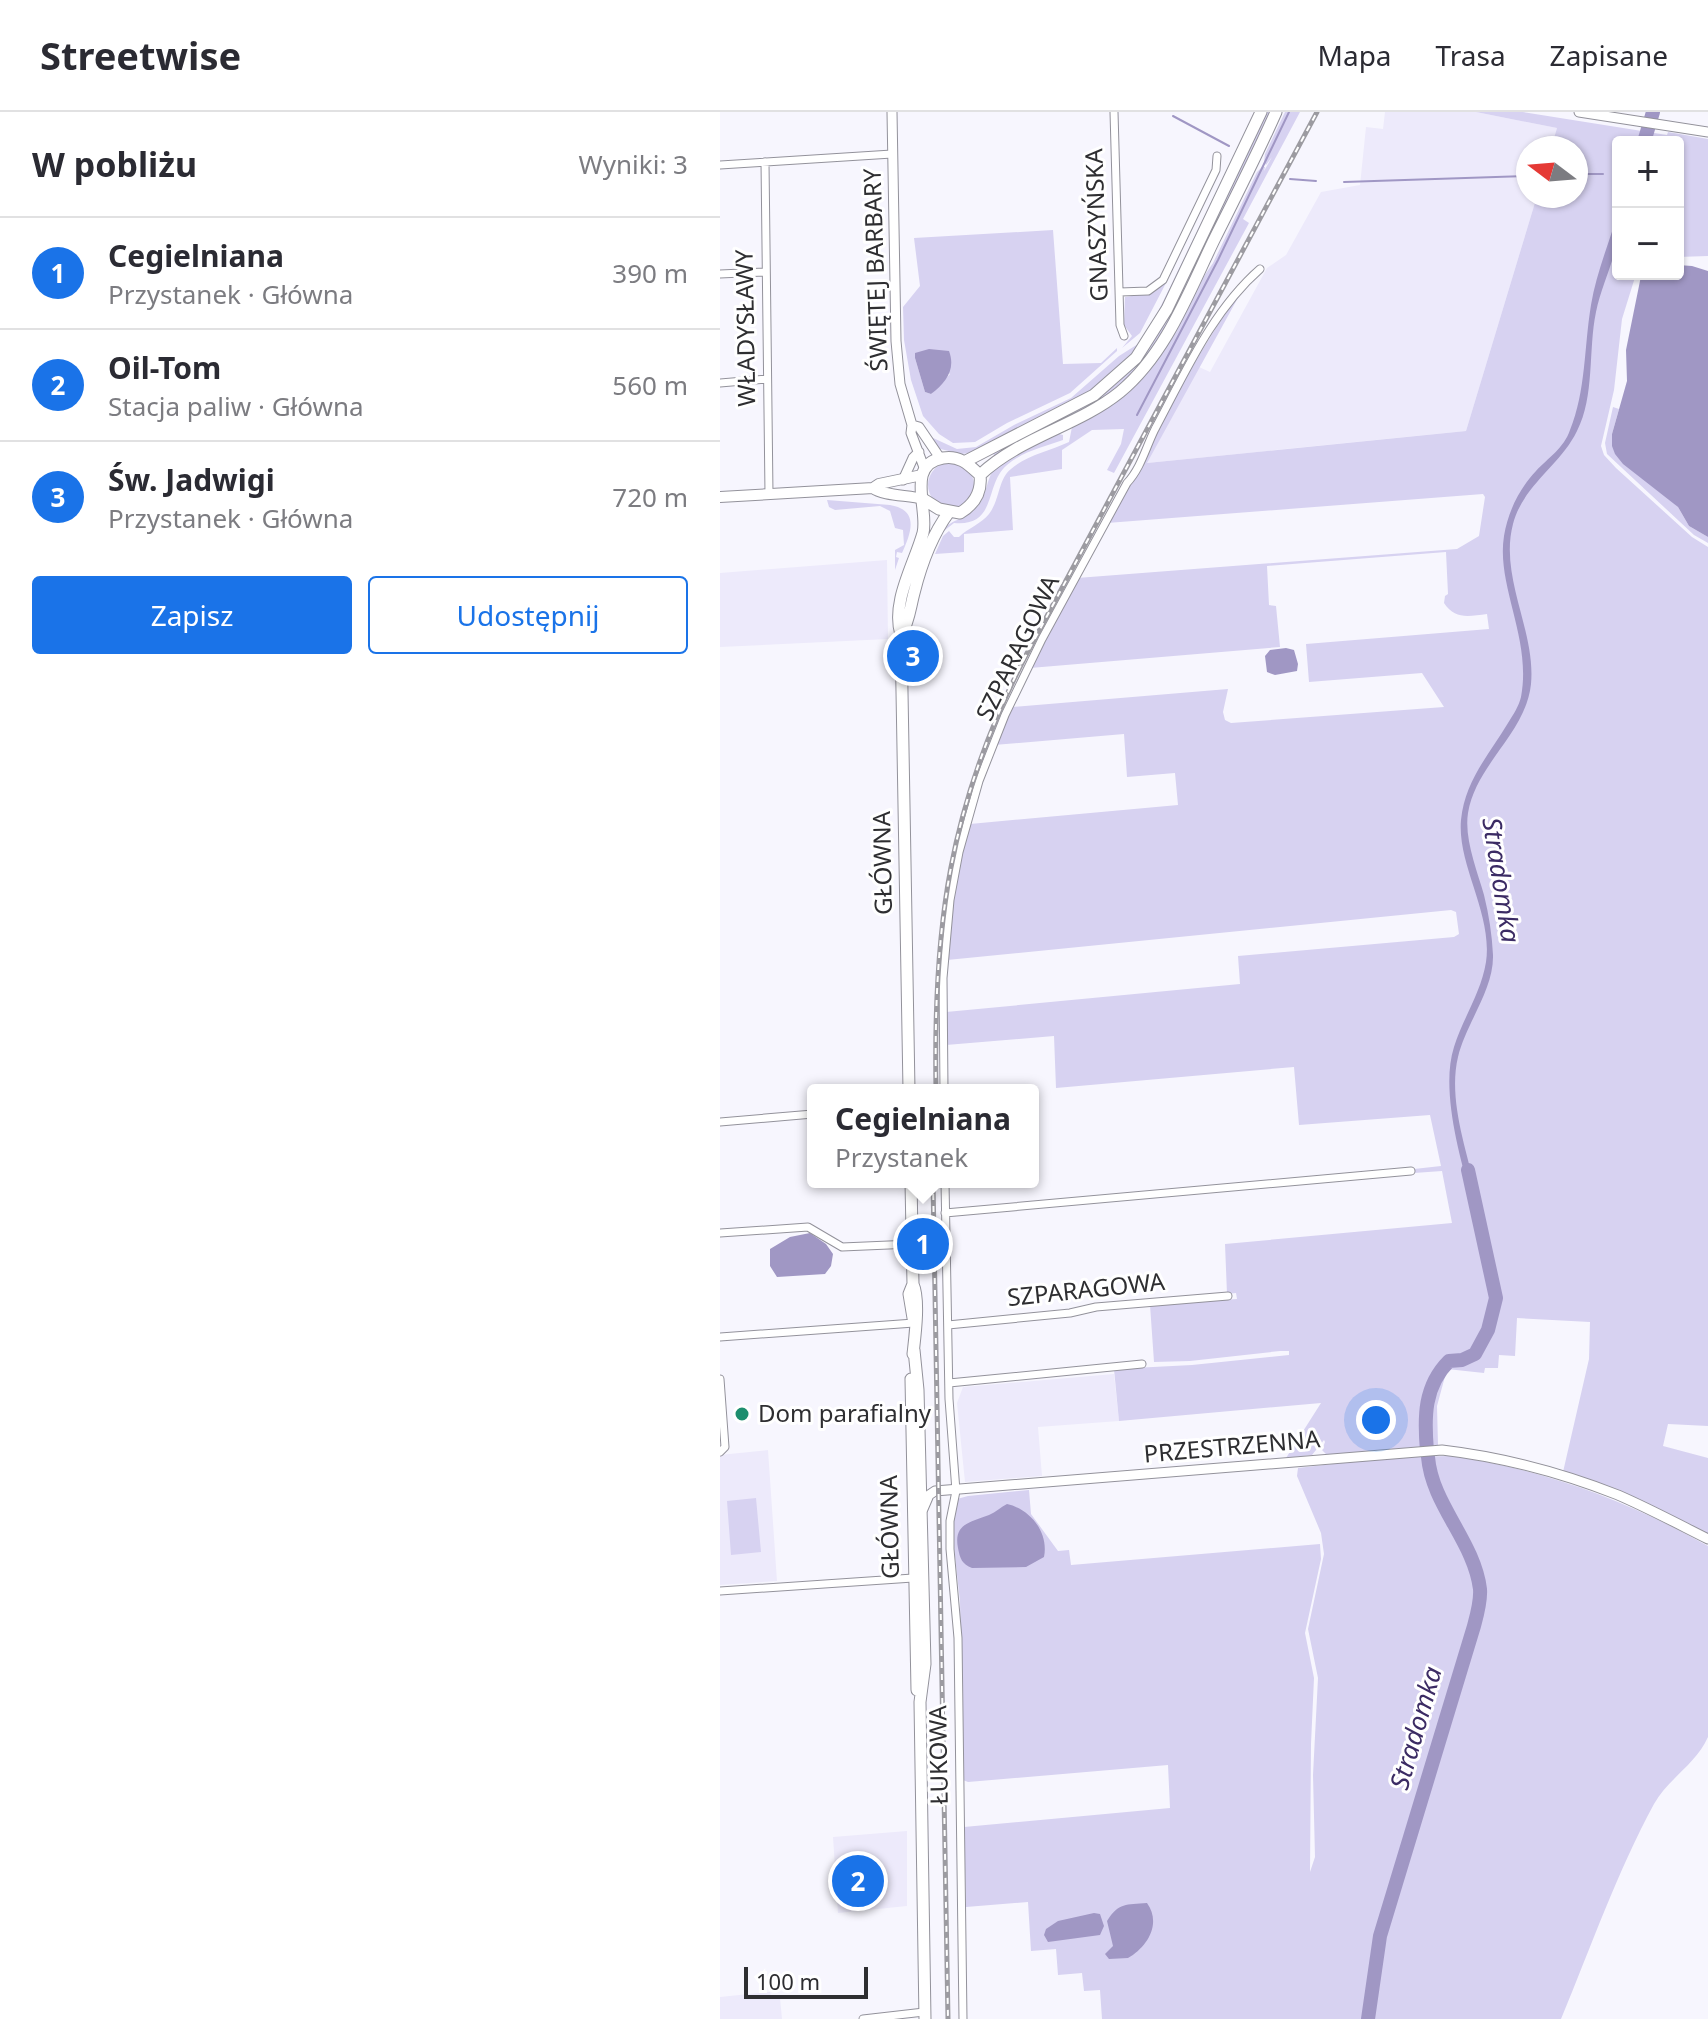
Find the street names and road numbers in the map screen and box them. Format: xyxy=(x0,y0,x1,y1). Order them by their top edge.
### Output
street label: GNASZYŃSKA xyxy=(1076,147,1115,302)
street label: ŚWIĘTEJ BARBARY xyxy=(854,168,895,372)
street label: WŁADYSŁAWY xyxy=(727,249,762,407)
street label: SZPARAGOWA xyxy=(967,569,1066,726)
street label: GŁÓWNA xyxy=(864,810,899,915)
street label: SZPARAGOWA xyxy=(1006,1264,1167,1313)
street label: PRZESTRZENNA xyxy=(1142,1421,1322,1470)
street label: GŁÓWNA xyxy=(871,1474,906,1579)
street label: ŁUKOWA xyxy=(920,1704,955,1805)

